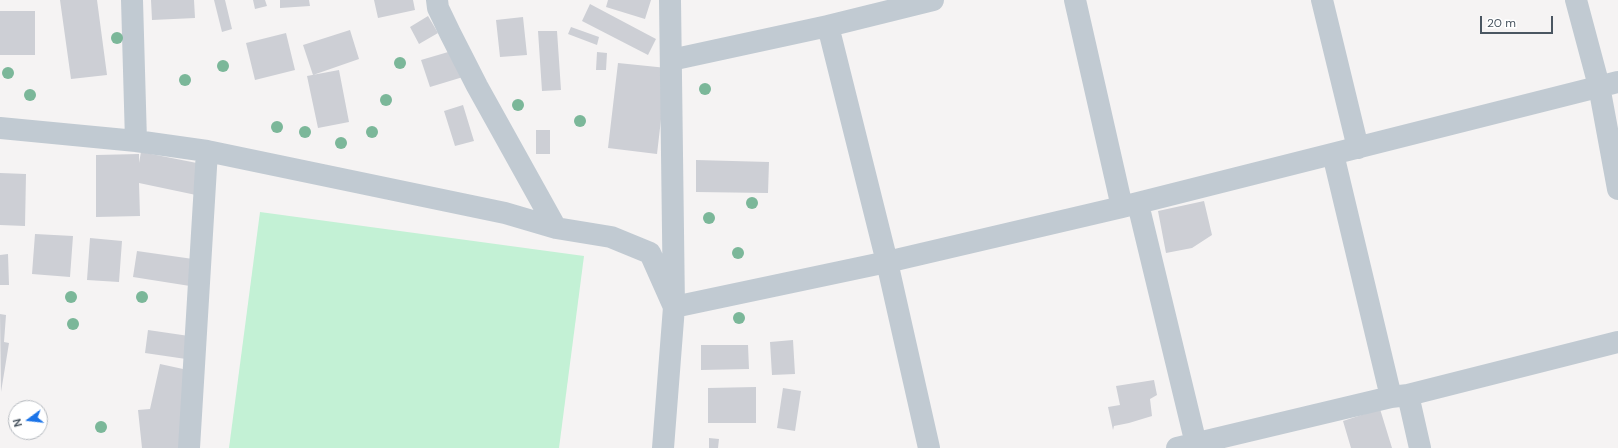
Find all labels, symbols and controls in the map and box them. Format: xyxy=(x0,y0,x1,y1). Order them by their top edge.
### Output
scale bar xyxy=(1482,8,1555,34)
text: 20 m xyxy=(1487,15,1516,31)
north arrow xyxy=(8,400,48,440)
text: N xyxy=(10,417,25,429)

